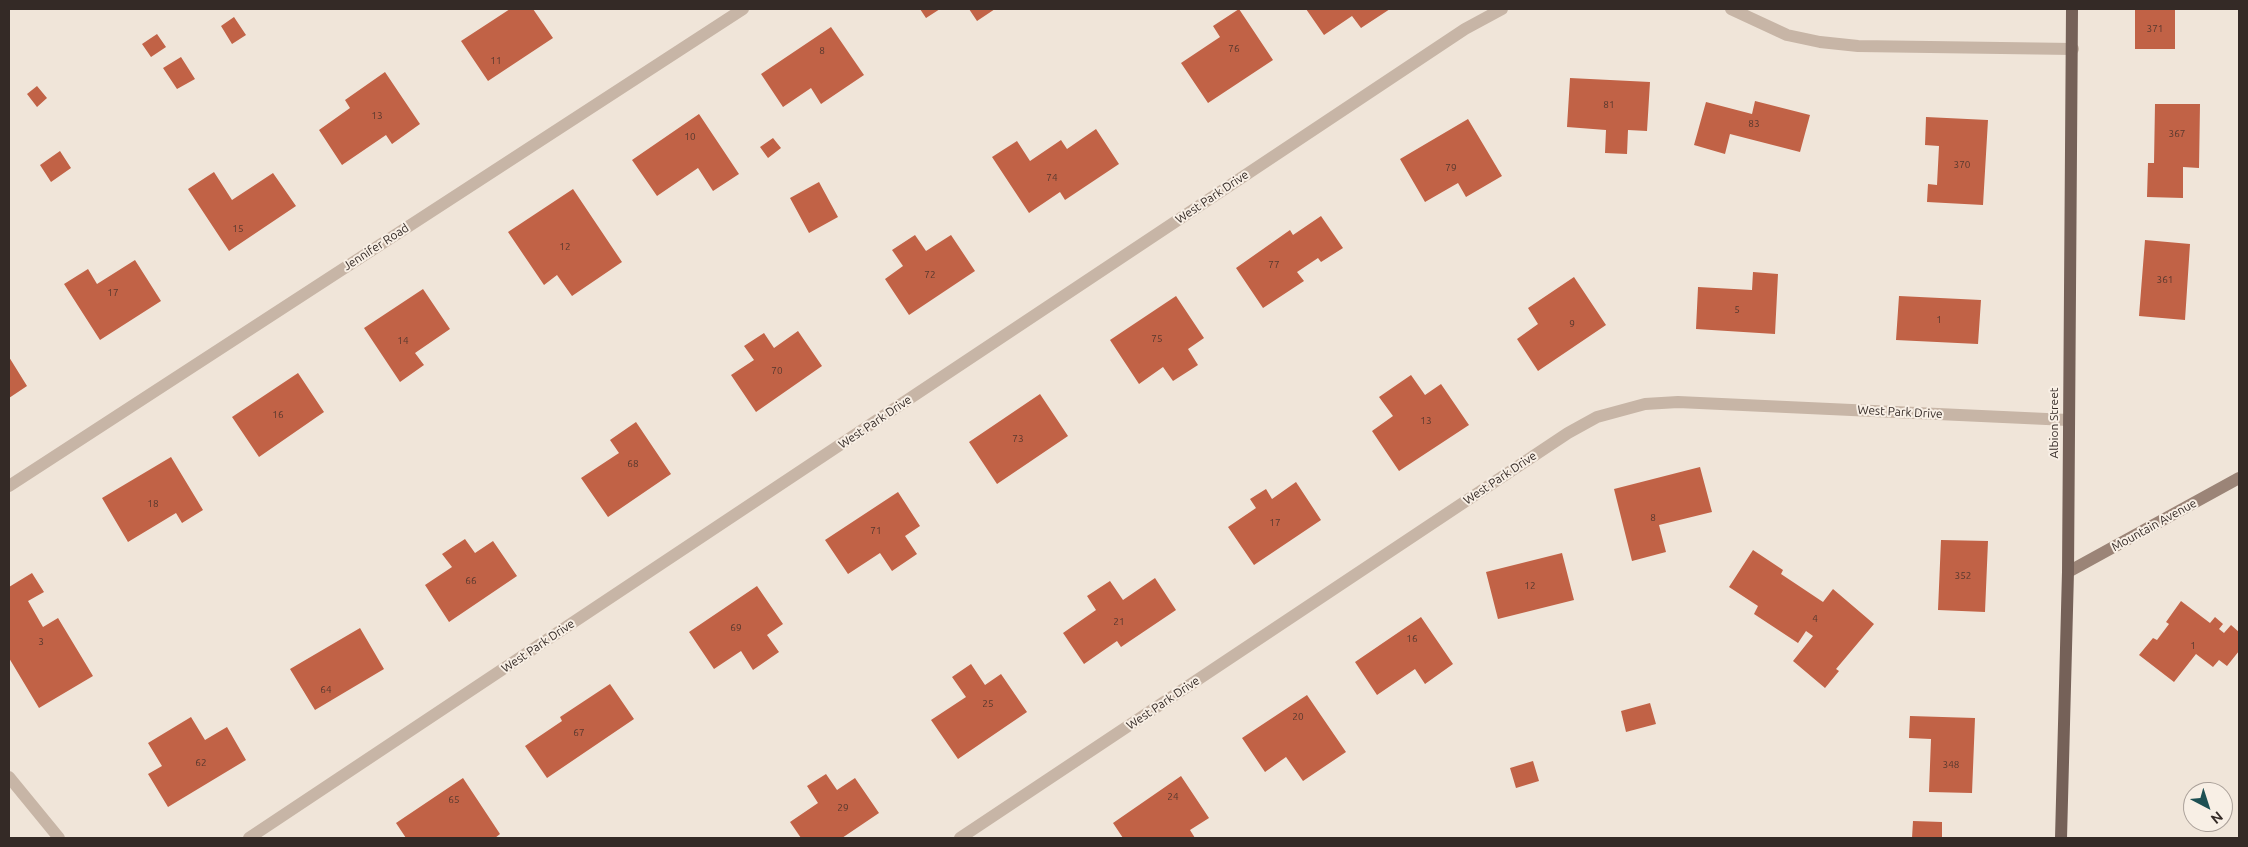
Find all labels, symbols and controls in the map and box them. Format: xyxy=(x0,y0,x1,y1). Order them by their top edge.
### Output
house number: 371 xyxy=(2147,23,2163,35)
house number: 76 xyxy=(1228,43,1240,55)
house number: 8 xyxy=(819,45,825,57)
house number: 11 xyxy=(490,55,502,67)
house number: 81 xyxy=(1603,99,1615,111)
house number: 13 xyxy=(371,110,383,122)
house number: 83 xyxy=(1748,118,1760,130)
house number: 367 xyxy=(2169,128,2185,140)
house number: 10 xyxy=(684,131,696,143)
house number: 370 xyxy=(1954,159,1970,171)
house number: 79 xyxy=(1445,162,1457,174)
street label: West Park Drive xyxy=(1173,167,1251,227)
house number: 74 xyxy=(1046,172,1058,184)
street label: Jennifer Road xyxy=(341,220,411,274)
house number: 15 xyxy=(232,223,244,235)
house number: 12 xyxy=(559,241,571,253)
house number: 77 xyxy=(1268,259,1280,271)
house number: 72 xyxy=(924,269,936,281)
house number: 361 xyxy=(2157,274,2173,286)
house number: 17 xyxy=(107,287,119,299)
house number: 5 xyxy=(1734,304,1740,316)
house number: 1 xyxy=(1936,314,1942,326)
house number: 9 xyxy=(1569,318,1575,330)
house number: 75 xyxy=(1151,333,1163,345)
house number: 14 xyxy=(397,335,409,347)
house number: 70 xyxy=(771,365,783,377)
street label: Albion Street xyxy=(2047,387,2061,459)
street label: West Park Drive xyxy=(836,392,914,452)
street label: West Park Drive xyxy=(1857,403,1943,421)
house number: 16 xyxy=(272,409,284,421)
house number: 13 xyxy=(1420,415,1432,427)
house number: 73 xyxy=(1012,433,1024,445)
street label: West Park Drive xyxy=(1461,448,1539,508)
house number: 68 xyxy=(627,458,639,470)
street label: Mountain Avenue xyxy=(2109,496,2199,554)
house number: 18 xyxy=(147,498,159,510)
house number: 8 xyxy=(1650,512,1656,524)
house number: 17 xyxy=(1269,517,1281,529)
house number: 71 xyxy=(870,525,882,537)
house number: 352 xyxy=(1955,570,1971,582)
house number: 66 xyxy=(465,575,477,587)
house number: 12 xyxy=(1524,580,1536,592)
house number: 4 xyxy=(1812,613,1818,625)
street label: West Park Drive xyxy=(499,616,577,676)
house number: 21 xyxy=(1113,616,1125,628)
house number: 69 xyxy=(730,622,742,634)
house number: 16 xyxy=(1406,633,1418,645)
house number: 3 xyxy=(38,636,44,648)
house number: 1 xyxy=(2190,640,2196,652)
street label: West Park Drive xyxy=(1124,673,1202,733)
house number: 64 xyxy=(320,684,332,696)
house number: 25 xyxy=(982,698,994,710)
house number: 20 xyxy=(1292,711,1304,723)
house number: 67 xyxy=(573,727,585,739)
house number: 62 xyxy=(195,757,207,769)
house number: 348 xyxy=(1943,759,1959,771)
north arrow xyxy=(2183,782,2233,832)
house number: 24 xyxy=(1167,791,1179,803)
house number: 65 xyxy=(448,794,460,806)
house number: 29 xyxy=(837,802,849,814)
text: N xyxy=(2208,808,2226,827)

